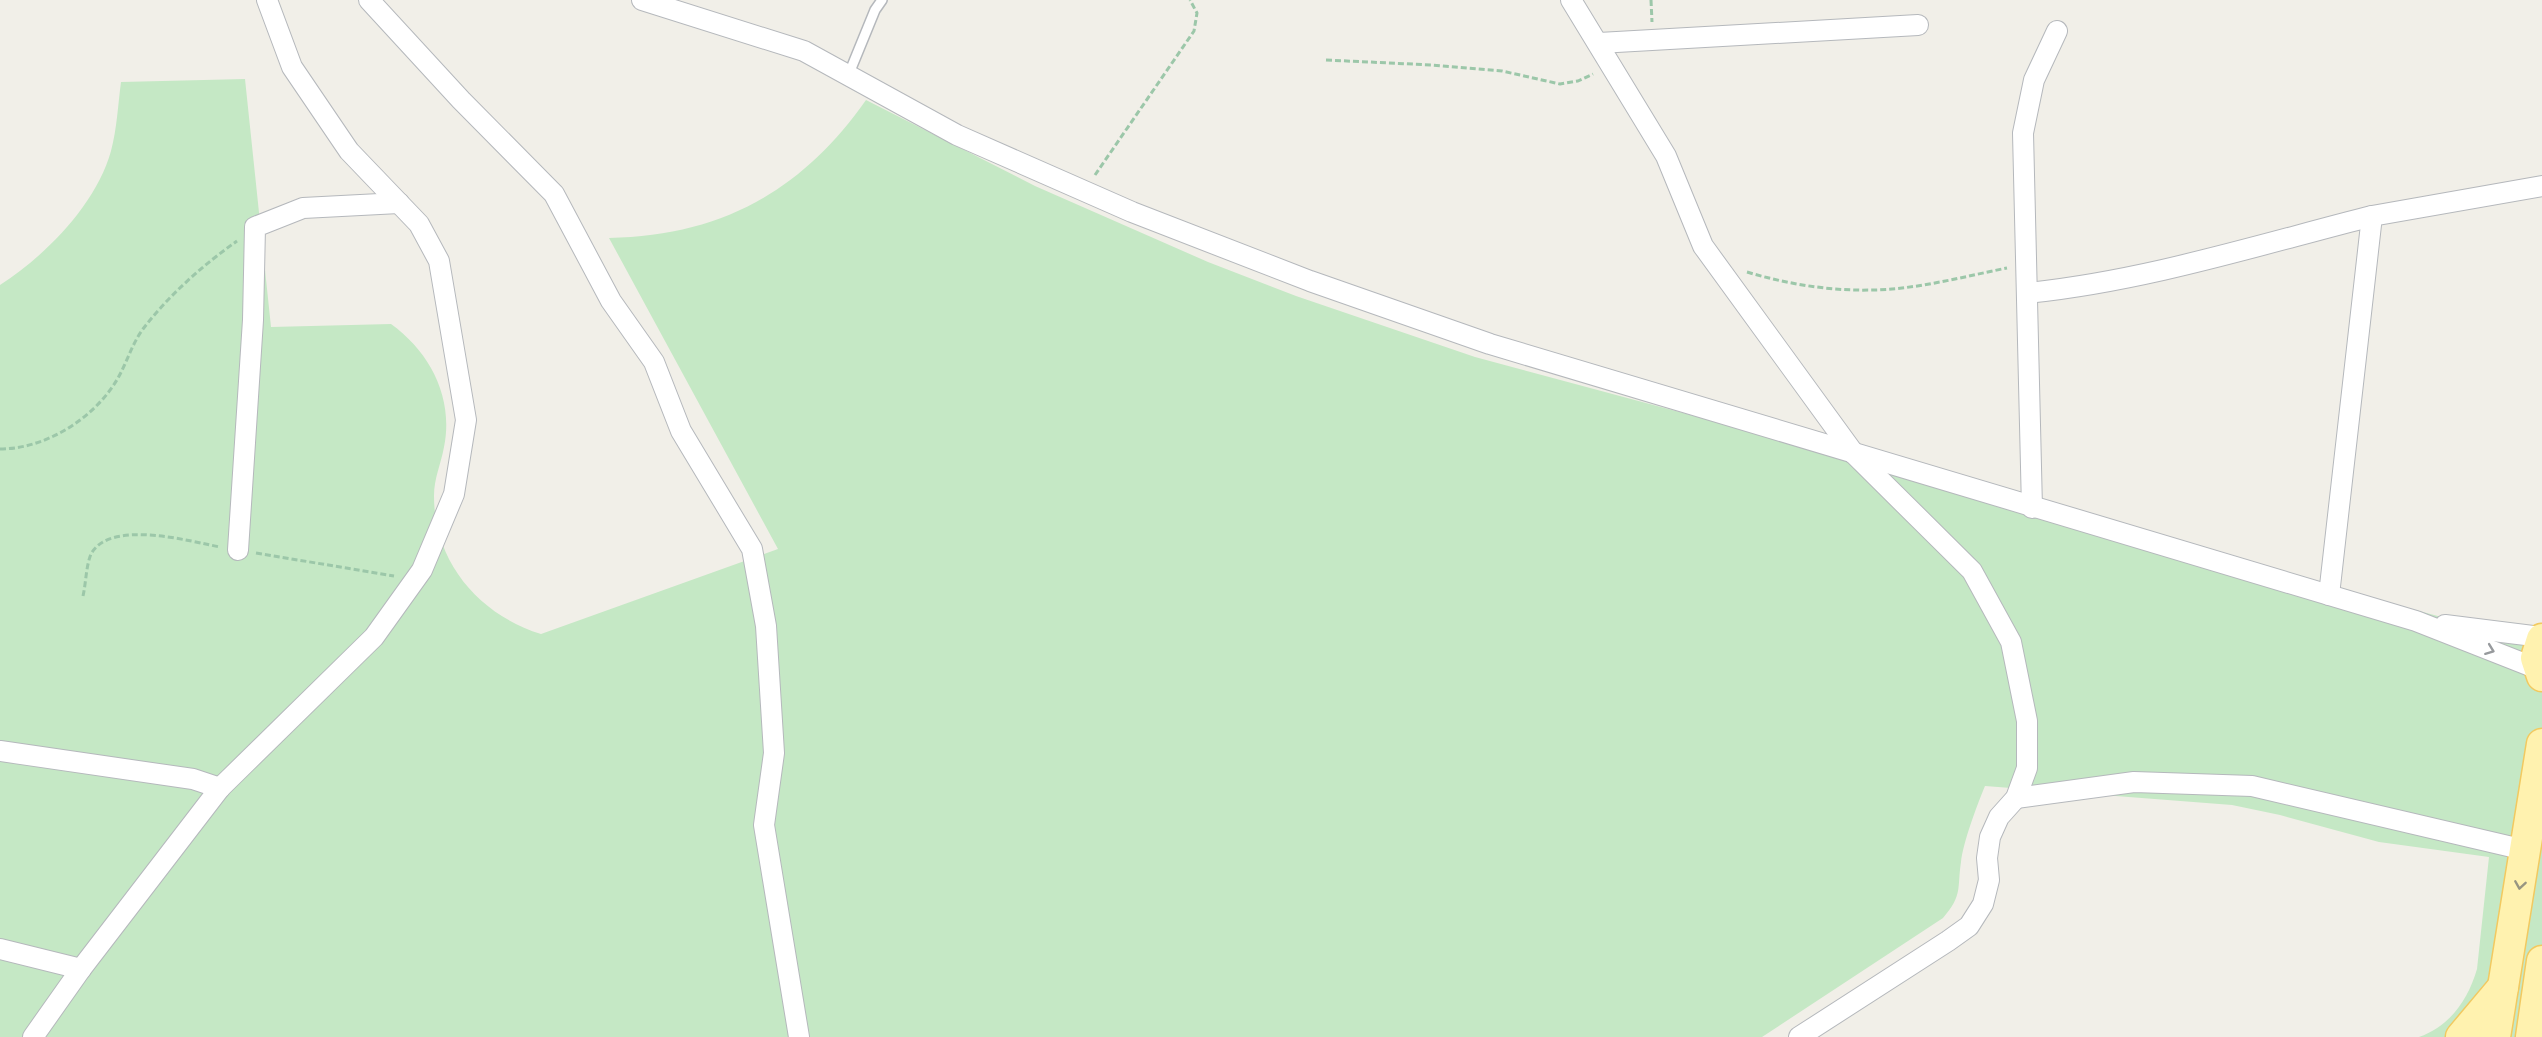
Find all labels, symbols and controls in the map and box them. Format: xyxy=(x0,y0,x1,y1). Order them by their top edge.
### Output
one-way arrow xyxy=(2484,643,2495,655)
one-way arrow xyxy=(2514,880,2527,890)

